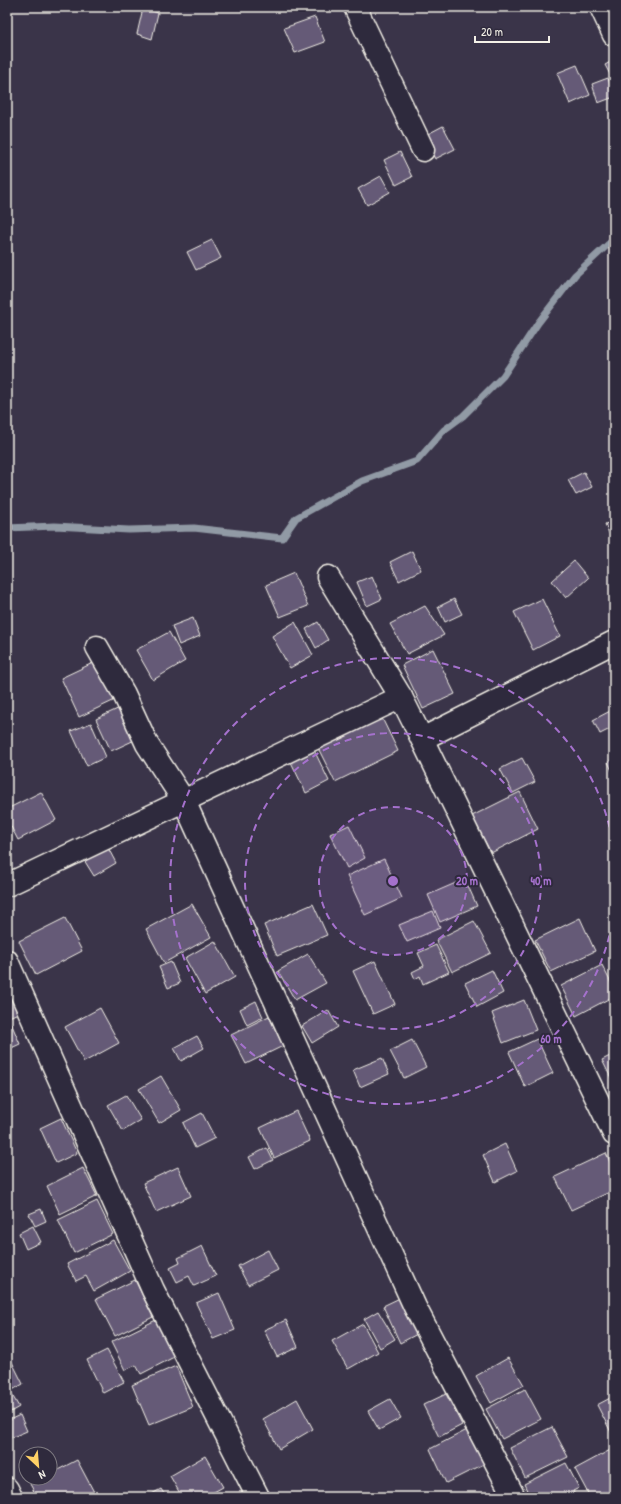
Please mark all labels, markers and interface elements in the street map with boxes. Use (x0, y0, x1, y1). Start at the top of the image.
scale bar (475, 18, 549, 44)
text: 20 m (481, 23, 503, 40)
text: 20 m (456, 872, 478, 889)
text: 40 m (531, 872, 551, 889)
centre of rings (386, 874, 400, 888)
text: 60 m (540, 1030, 562, 1047)
north arrow (18, 1446, 58, 1486)
text: N (37, 1467, 48, 1483)

